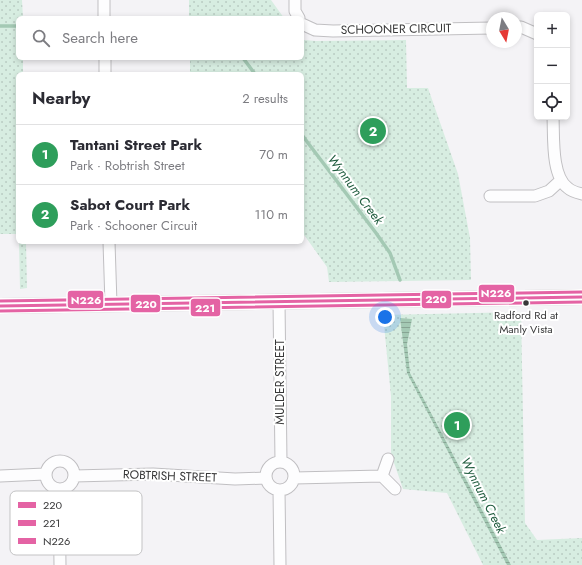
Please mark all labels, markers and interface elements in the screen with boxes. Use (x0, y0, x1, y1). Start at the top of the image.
north arrow (486, 12, 522, 48)
map controls (534, 12, 570, 120)
button: + (534, 12, 570, 48)
search box (16, 16, 304, 60)
street label: SCHOONER CIRCUIT (340, 19, 452, 39)
icon: search (30, 27, 52, 49)
text: Search here (62, 27, 138, 49)
button: − (534, 48, 570, 84)
button: locate (534, 84, 570, 120)
text: Nearby (32, 86, 90, 110)
text: 2 results (242, 89, 288, 108)
pin: 2 (360, 116, 386, 146)
text: Tantani Street Park (70, 134, 202, 156)
text: 1 (42, 145, 48, 164)
text: 70 m (259, 145, 288, 164)
water label: Wynnum Creek (323, 150, 388, 229)
text: Park · Robtrish Street (70, 156, 185, 175)
text: Sabot Court Park (70, 194, 190, 216)
text: 2 (41, 205, 49, 224)
text: 110 m (254, 205, 288, 224)
text: Park · Schooner Circuit (70, 216, 197, 235)
line badge: N226 (478, 284, 515, 303)
text: N226 (481, 285, 511, 301)
line badge: N226 (67, 290, 104, 309)
line badge: 220 (421, 290, 452, 309)
text: 220 (425, 291, 447, 307)
text: N226 (71, 292, 101, 308)
line badge: 220 (130, 294, 161, 313)
text: 220 (135, 296, 157, 312)
line badge: 221 (190, 298, 221, 317)
marker: Radford Rd at Manly Vista (521, 298, 531, 308)
text: 221 (195, 300, 215, 316)
your location (375, 307, 395, 327)
place label: Radford Rd at Manly Vista (494, 307, 558, 337)
street label: MULDER STREET (271, 339, 289, 425)
pin: 1 (444, 410, 470, 440)
water label: Wynnum Creek (456, 454, 511, 537)
street label: ROBTRISH STREET (123, 465, 218, 487)
legend (10, 491, 142, 555)
text: 220 (43, 497, 63, 513)
text: 221 (43, 515, 60, 531)
text: N226 (43, 533, 70, 549)

